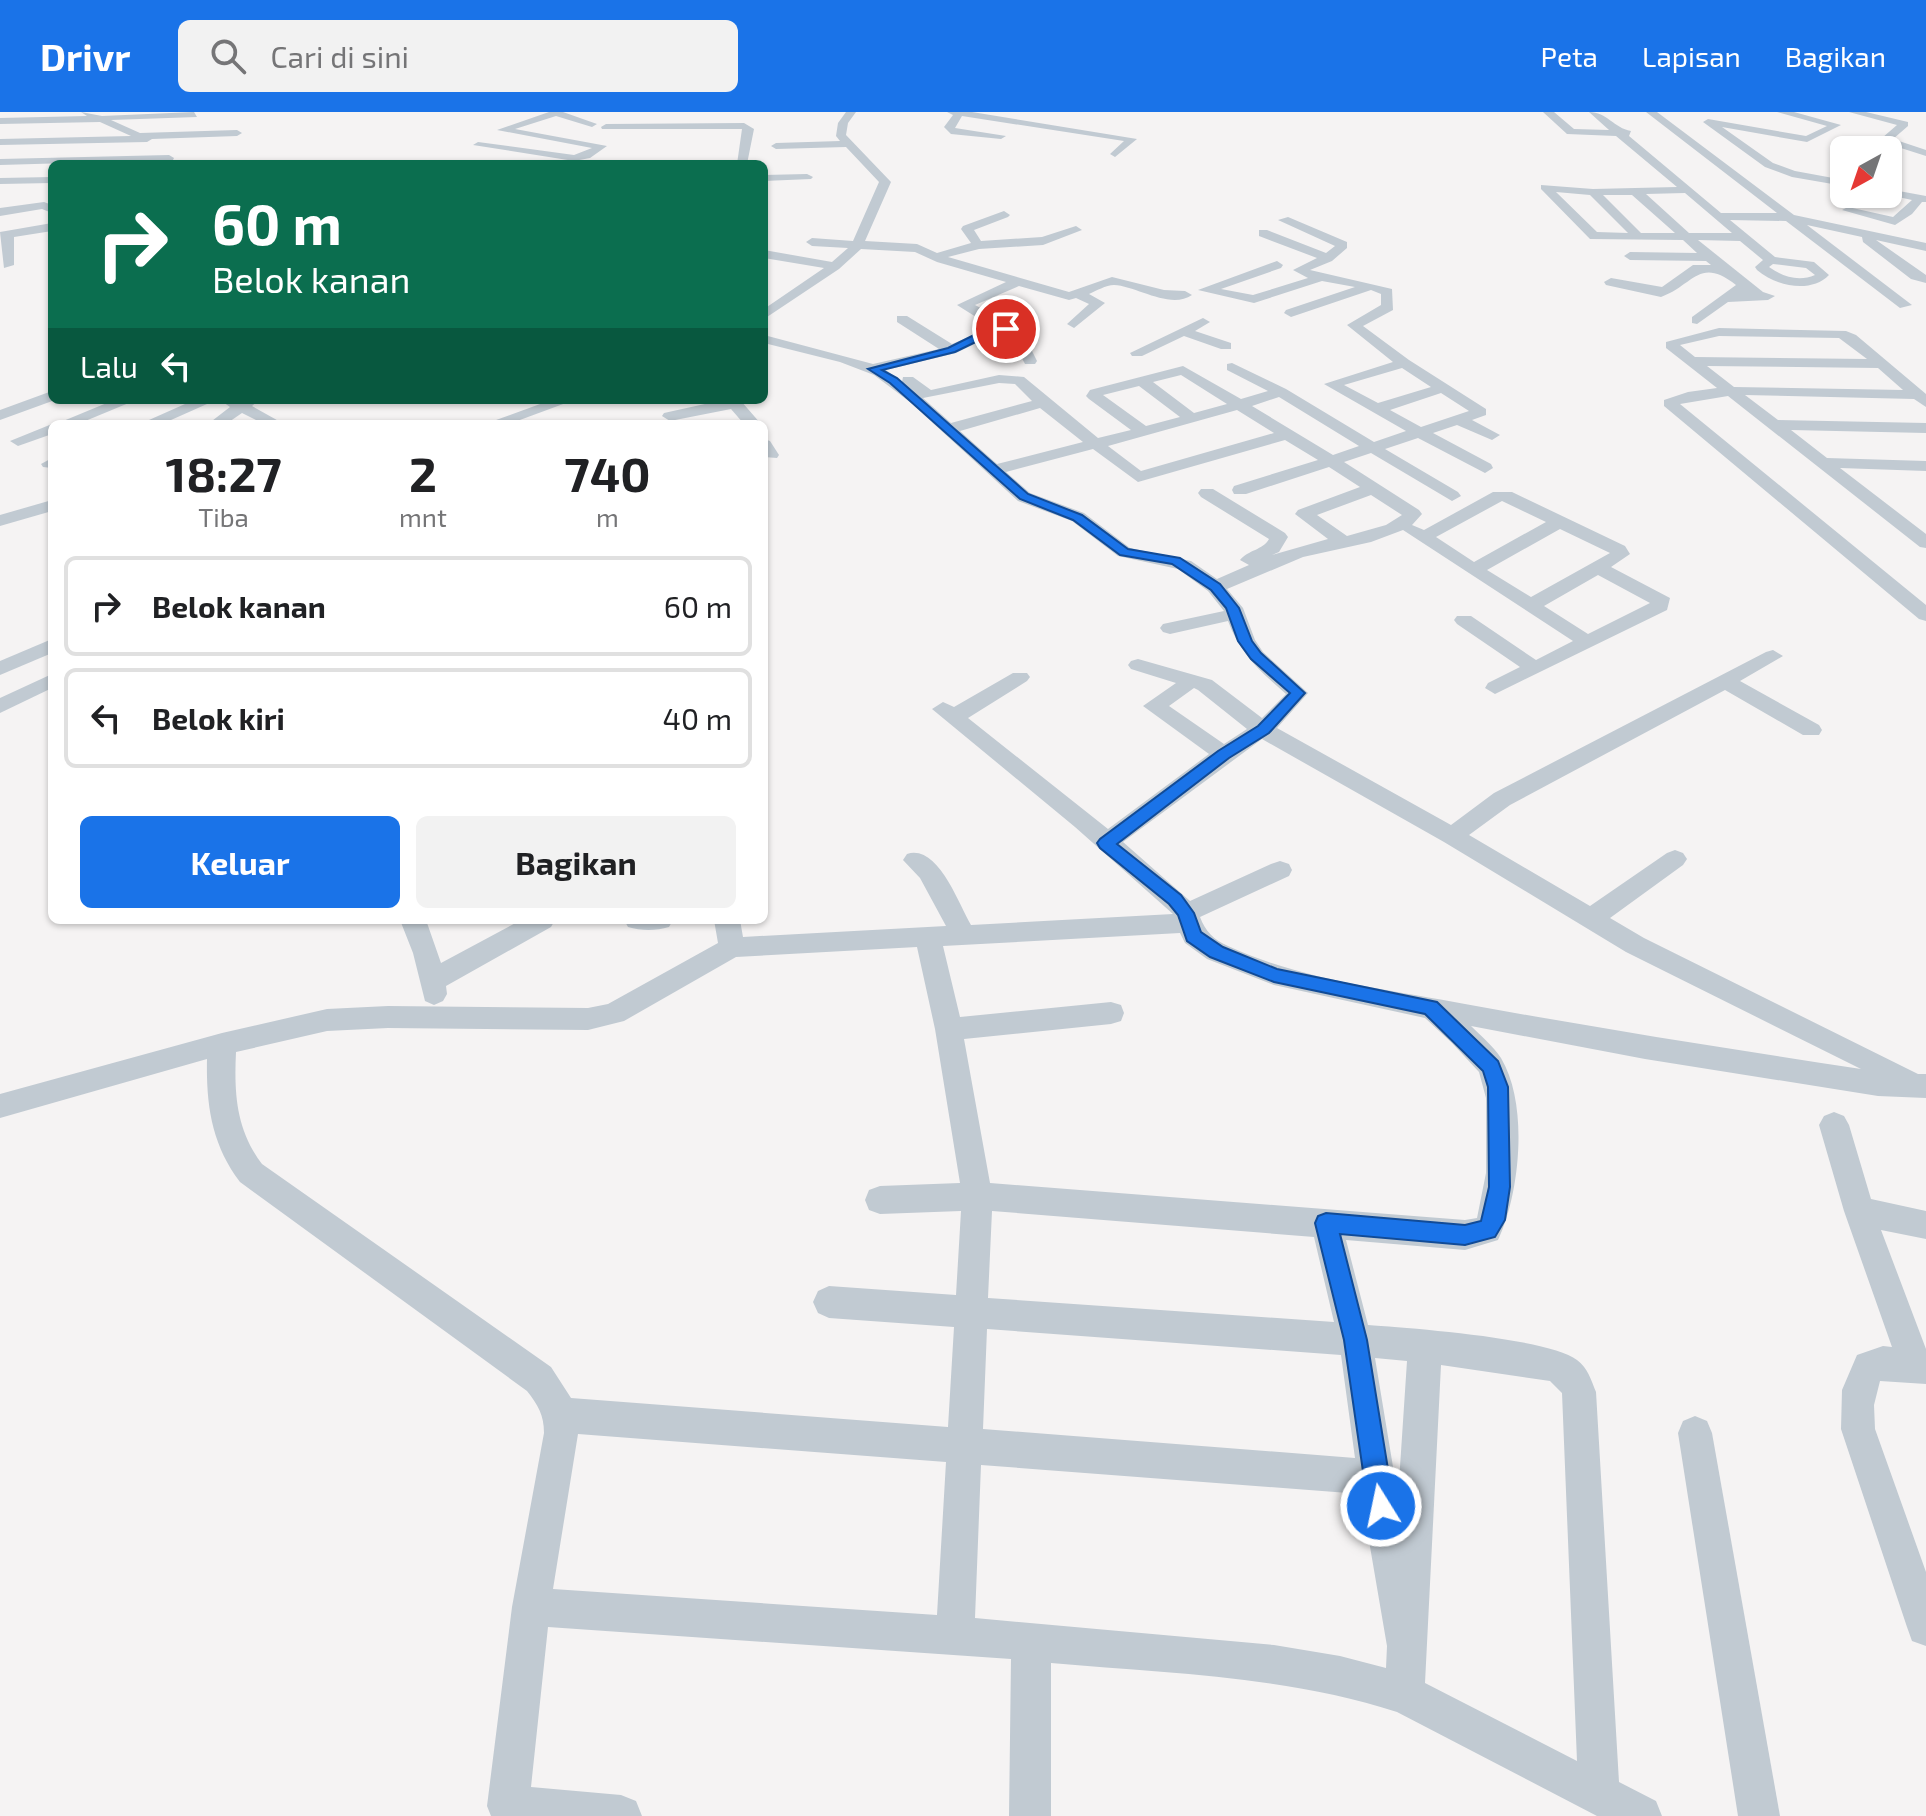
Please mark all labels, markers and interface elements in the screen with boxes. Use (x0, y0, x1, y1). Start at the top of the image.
search box (178, 20, 738, 92)
text: Drivr (40, 33, 130, 79)
icon: search (206, 34, 250, 78)
text: Cari di sini (270, 38, 409, 74)
text: Peta (1541, 39, 1598, 73)
text: Lapisan (1642, 39, 1741, 73)
text: Bagikan (1785, 39, 1886, 73)
north arrow (1830, 136, 1902, 208)
map controls (1830, 136, 1902, 208)
text: 60 m (212, 189, 342, 256)
icon: right (80, 192, 184, 296)
text: Belok kanan (212, 257, 410, 300)
pin (972, 295, 1040, 363)
icon: arrive (984, 307, 1028, 351)
icon: left (154, 344, 198, 388)
text: Lalu (80, 348, 138, 384)
text: 18:27 (165, 444, 282, 502)
text: 2 (409, 444, 437, 502)
text: 740 (564, 444, 651, 502)
text: Tiba (198, 501, 249, 532)
text: mnt (399, 501, 447, 532)
text: m (596, 501, 619, 532)
icon: right (84, 584, 128, 628)
text: Belok kanan (152, 588, 326, 624)
text: 60 m (664, 588, 732, 624)
icon: left (84, 696, 128, 740)
text: Belok kiri (152, 700, 285, 736)
text: 40 m (662, 700, 732, 736)
button: Keluar (80, 816, 400, 908)
button: Bagikan (416, 816, 736, 908)
position arrow (1339, 1464, 1423, 1548)

